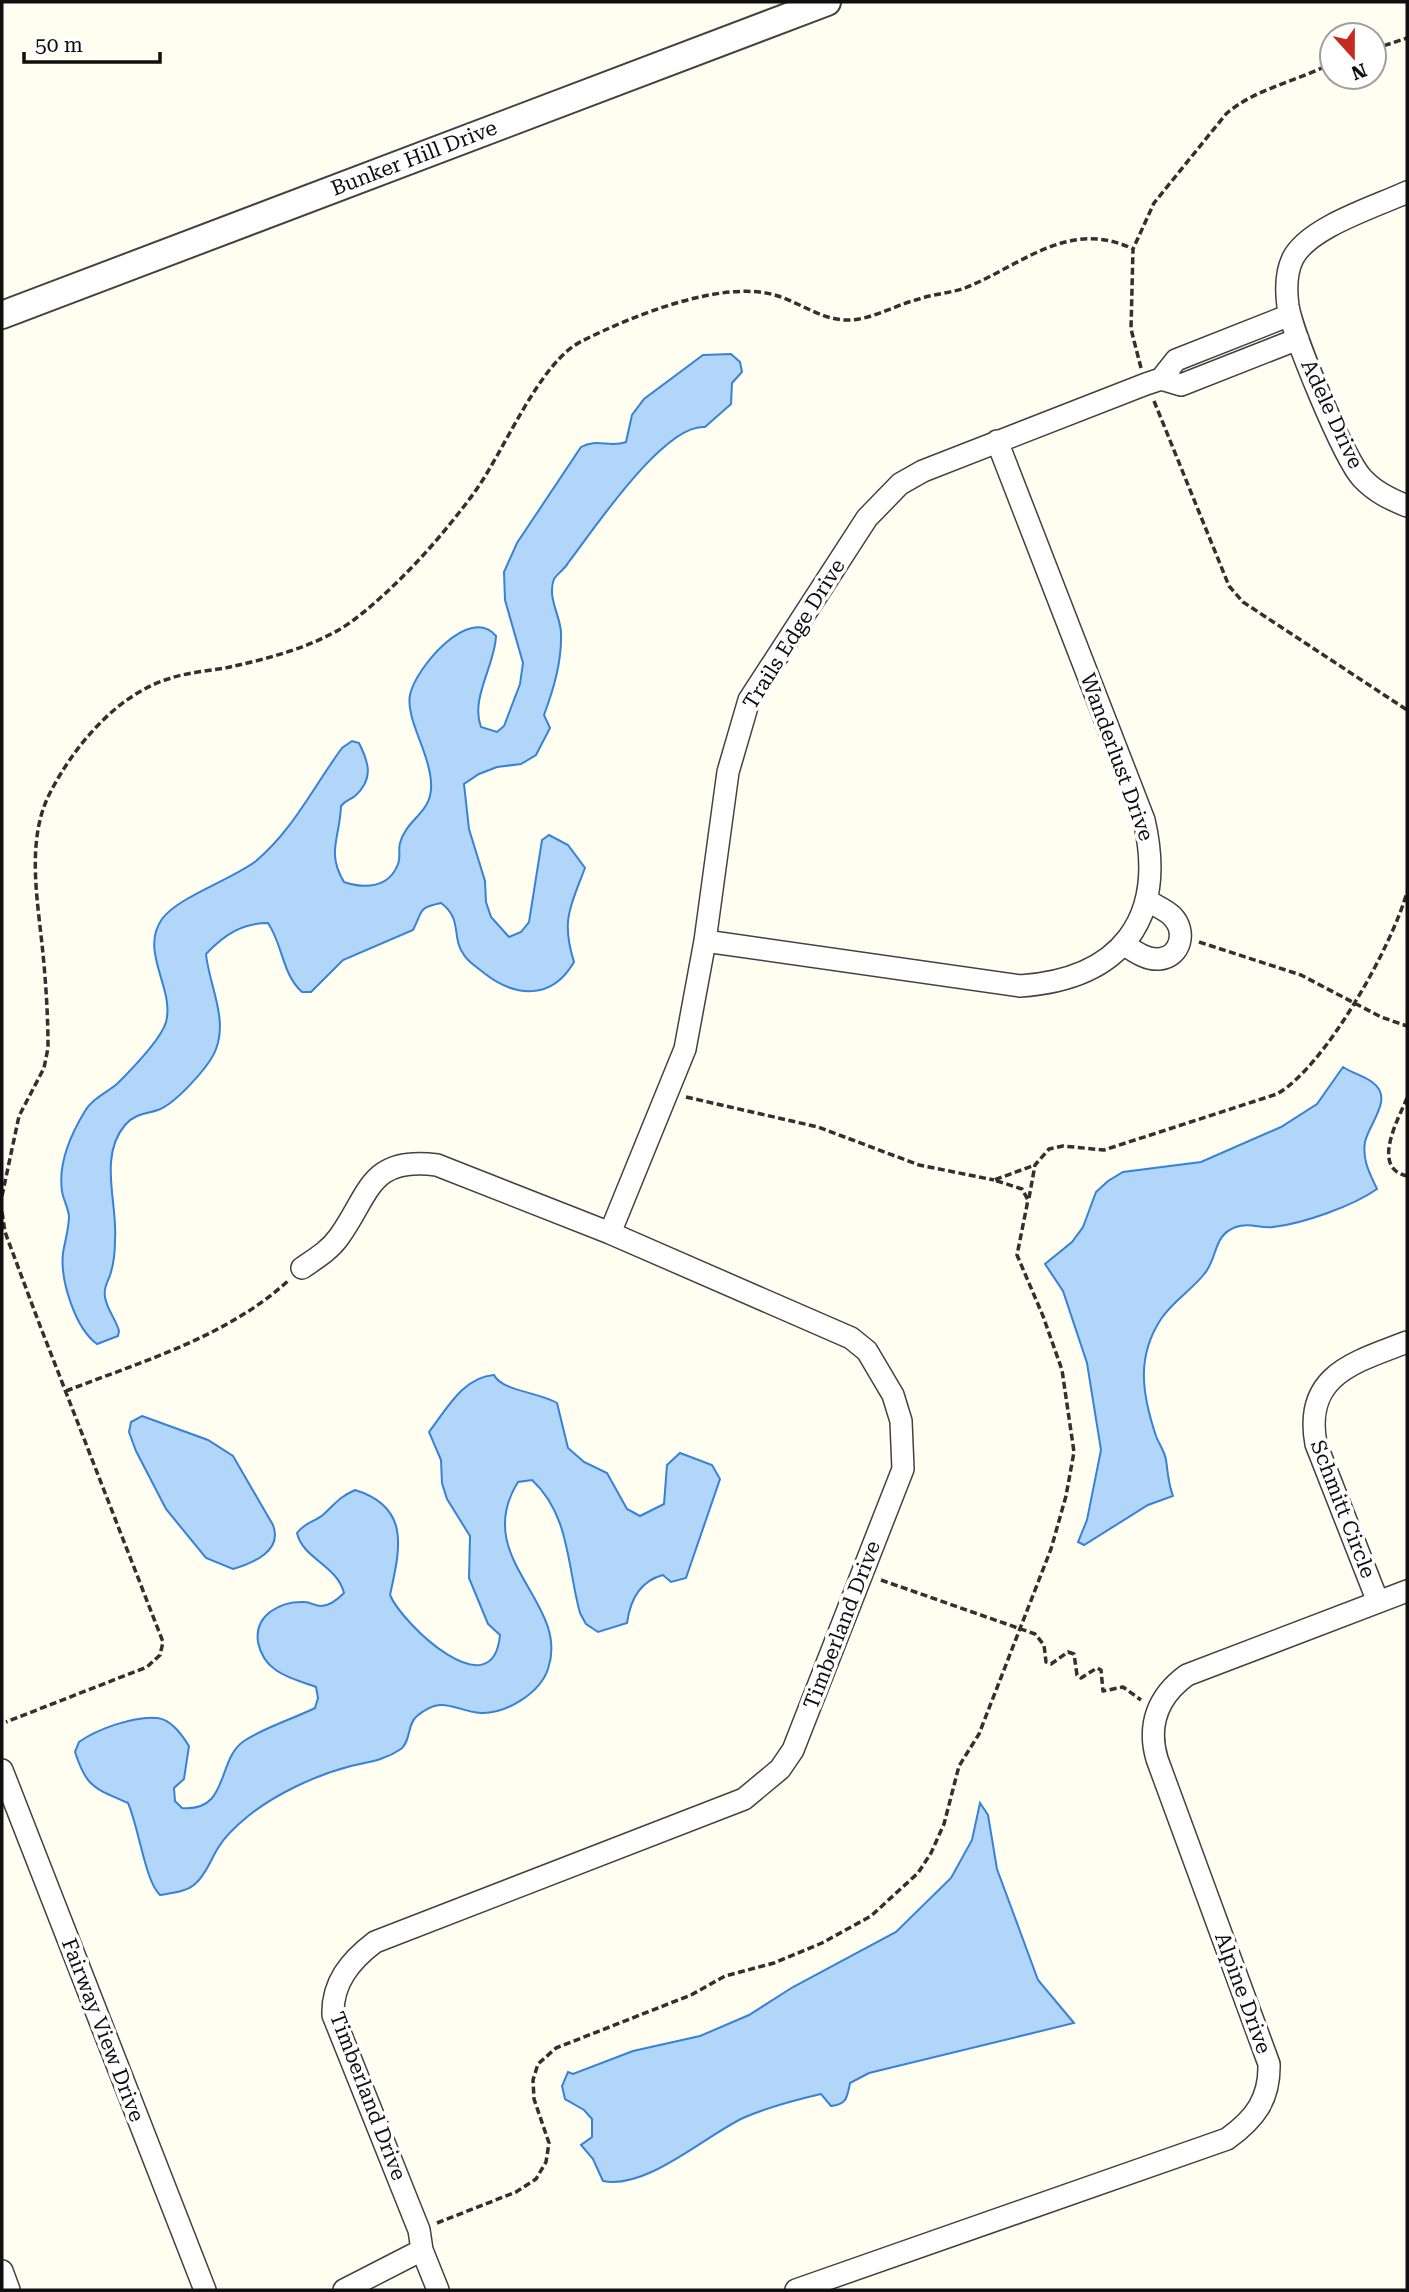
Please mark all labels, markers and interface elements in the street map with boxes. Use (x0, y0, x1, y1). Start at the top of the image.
scale bar (24, 21, 161, 65)
north arrow (1318, 21, 1388, 91)
text: 50 m (35, 33, 83, 57)
text: N (1348, 58, 1370, 85)
street label: Bunker Hill Drive (328, 115, 500, 201)
street label: Adele Drive (1296, 356, 1368, 472)
street label: Trails Edge Drive (738, 555, 850, 713)
street label: Wanderlust Drive (1076, 670, 1158, 844)
street label: Schmitt Circle (1306, 1437, 1380, 1581)
street label: Timberland Drive (799, 1537, 885, 1713)
street label: Alpine Drive (1210, 1929, 1276, 2057)
street label: Fairway View Drive (57, 1935, 149, 2125)
street label: Timberland Drive (325, 2008, 411, 2184)

